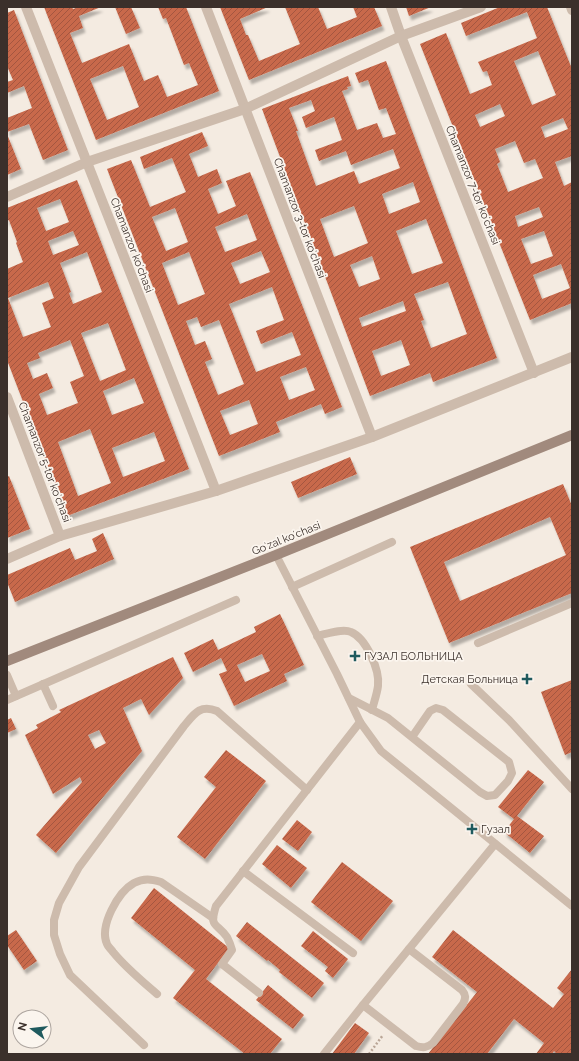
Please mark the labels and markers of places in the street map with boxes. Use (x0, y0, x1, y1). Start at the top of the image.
marker: ГУЗАЛ БОЛЬНИЦА (349, 650, 361, 662)
place label: ГУЗАЛ БОЛЬНИЦА (364, 650, 463, 663)
place label: Детская Больница (421, 673, 518, 686)
marker: Детская Больница (521, 673, 533, 685)
marker: Гузал (466, 823, 478, 835)
place label: Гузал (481, 823, 510, 836)

